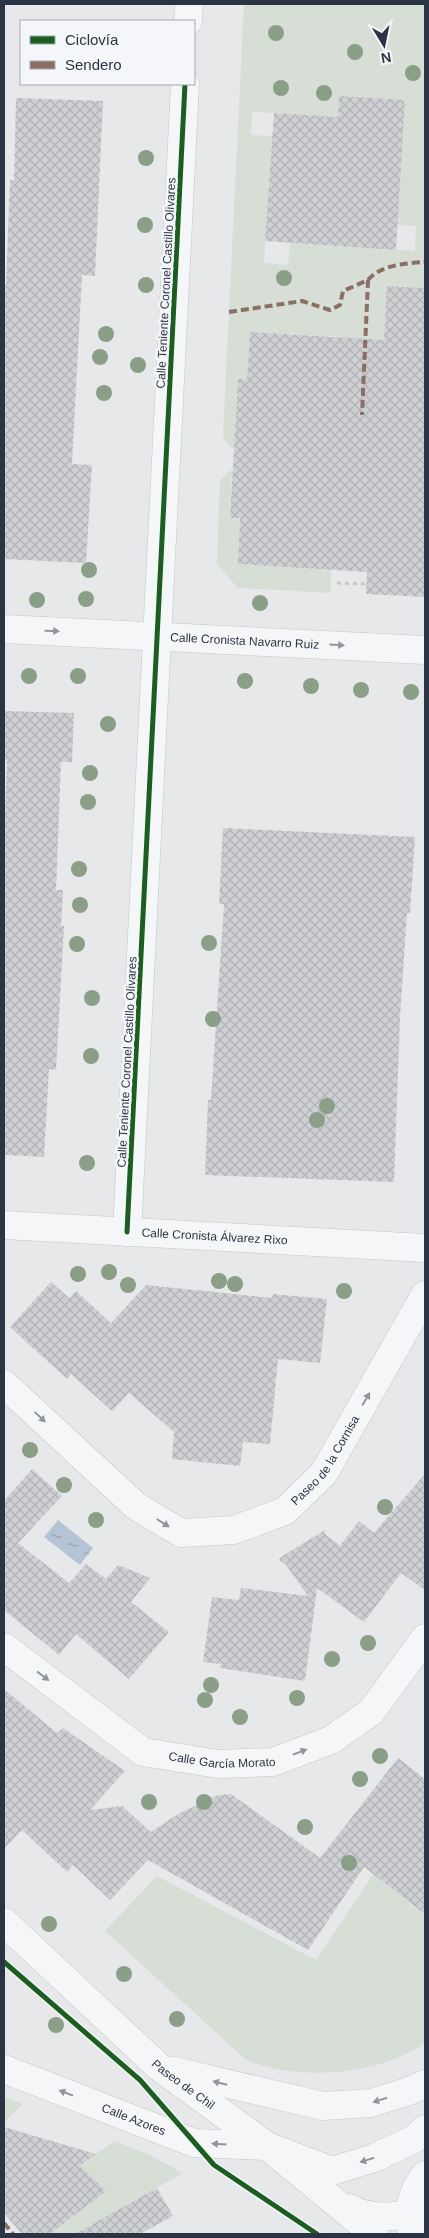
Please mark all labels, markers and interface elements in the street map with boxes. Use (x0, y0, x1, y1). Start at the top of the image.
legend (20, 20, 195, 85)
north arrow (359, 20, 409, 70)
text: Ciclovía (65, 31, 119, 48)
text: N (380, 49, 393, 67)
text: Sendero (65, 56, 122, 73)
street label: Calle Teniente Coronel Castillo Olivares (153, 177, 179, 389)
one-way arrow (45, 628, 61, 636)
street label: Calle Cronista Navarro Ruiz (170, 630, 319, 652)
one-way arrow (329, 642, 345, 650)
street label: Calle Teniente Coronel Castillo Olivares (114, 956, 140, 1168)
street label: Calle Cronista Álvarez Rixo (141, 1226, 288, 1248)
one-way arrow (361, 1393, 370, 1406)
one-way arrow (33, 1411, 45, 1423)
street label: Paseo de la Cornisa (288, 1413, 362, 1508)
one-way arrow (156, 1518, 169, 1527)
one-way arrow (36, 1671, 49, 1682)
one-way arrow (293, 1748, 308, 1756)
street label: Calle García Morato (168, 1749, 276, 1771)
street label: Paseo de Chil (149, 2057, 217, 2112)
one-way arrow (212, 2079, 227, 2087)
one-way arrow (58, 2089, 73, 2096)
one-way arrow (372, 2097, 387, 2105)
street label: Calle Azores (100, 2101, 167, 2138)
one-way arrow (210, 2140, 226, 2148)
one-way arrow (360, 2157, 375, 2165)

